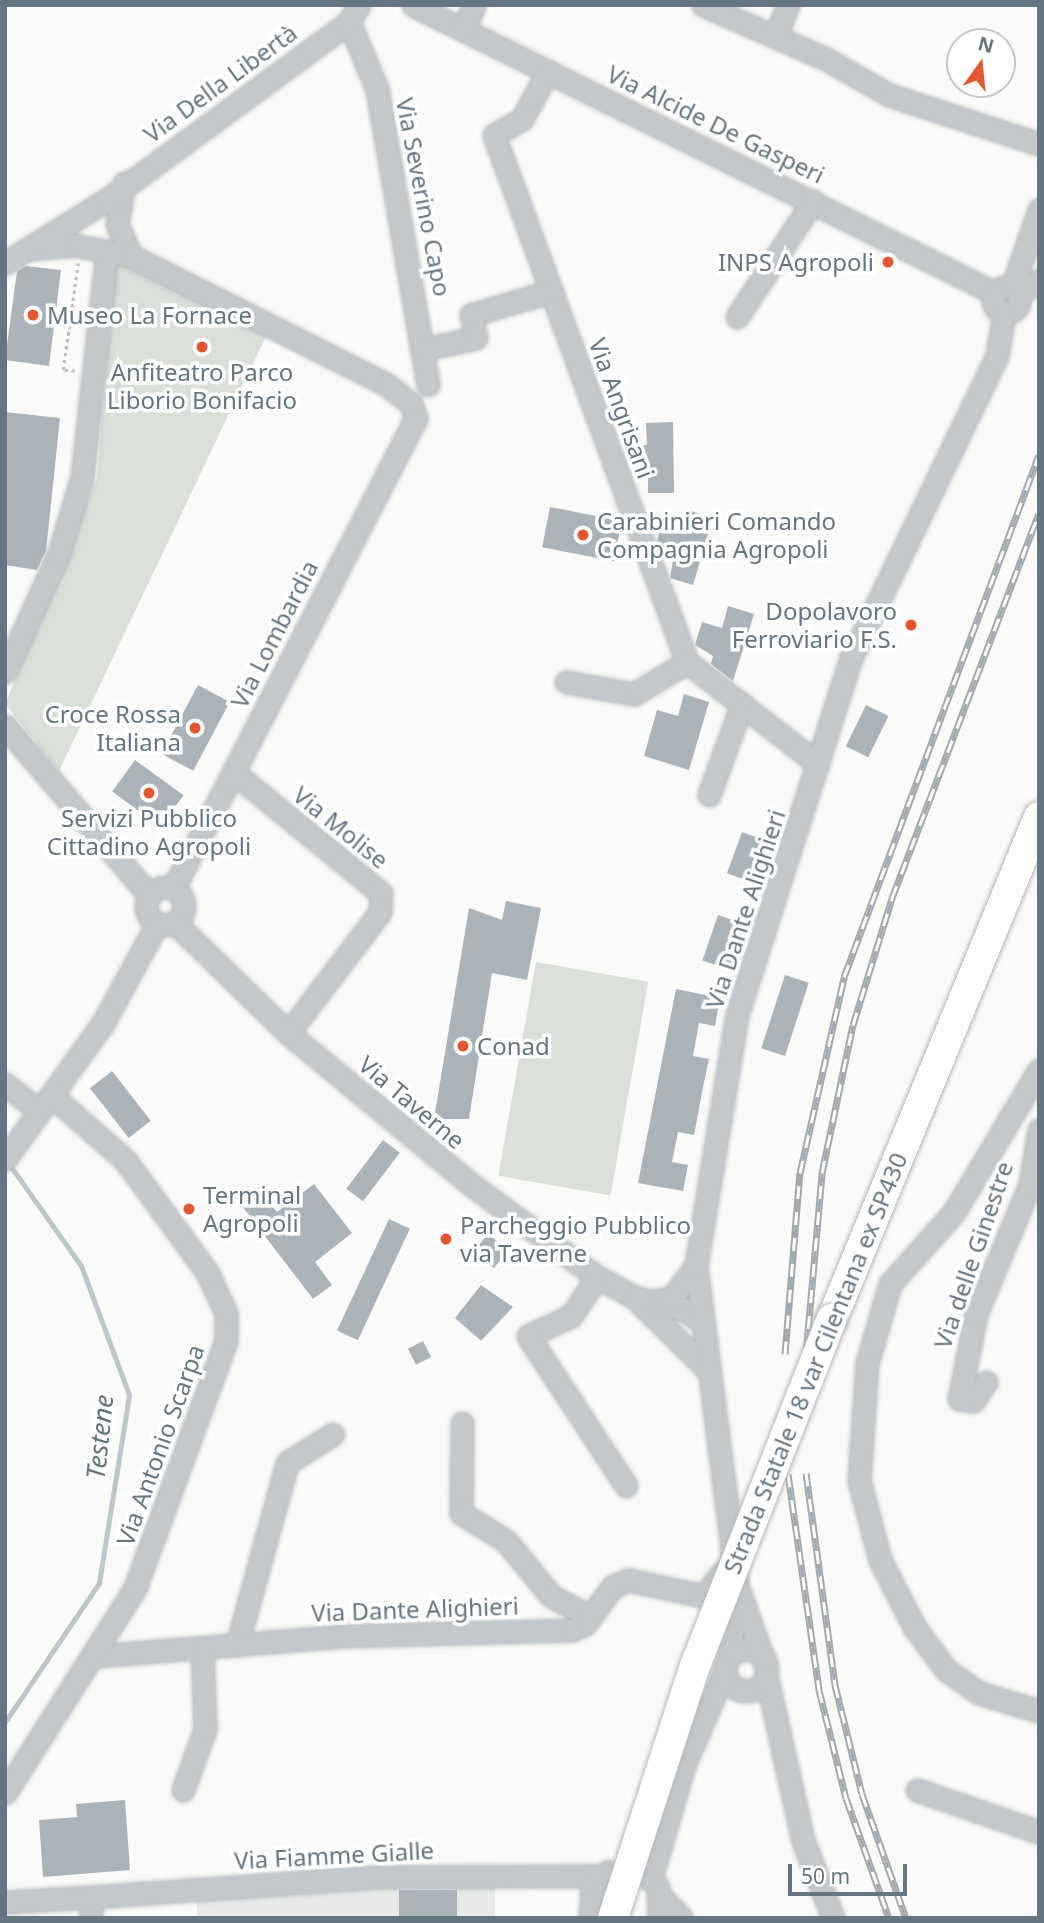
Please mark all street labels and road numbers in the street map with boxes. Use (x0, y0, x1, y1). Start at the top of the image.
street label: Via Della Libertà (138, 18, 302, 148)
street label: Via Alcide De Gasperi (603, 59, 829, 189)
street label: Via Severino Capo (391, 95, 457, 299)
street label: Via Angrisani (583, 334, 661, 482)
street label: Via Lombardia (224, 555, 324, 713)
street label: Via Molise (288, 780, 394, 874)
street label: Via Dante Alighieri (699, 806, 791, 1012)
street label: Via Taverne (353, 1049, 471, 1155)
street label: Strada Statale 18 var Cilentana ex SP430 (717, 1148, 913, 1578)
street label: Via delle Ginestre (927, 1158, 1019, 1352)
street label: Via Antonio Scarpa (110, 1341, 210, 1549)
street label: Via Dante Alighieri (311, 1591, 519, 1627)
street label: Via Fiamme Gialle (233, 1835, 435, 1875)

